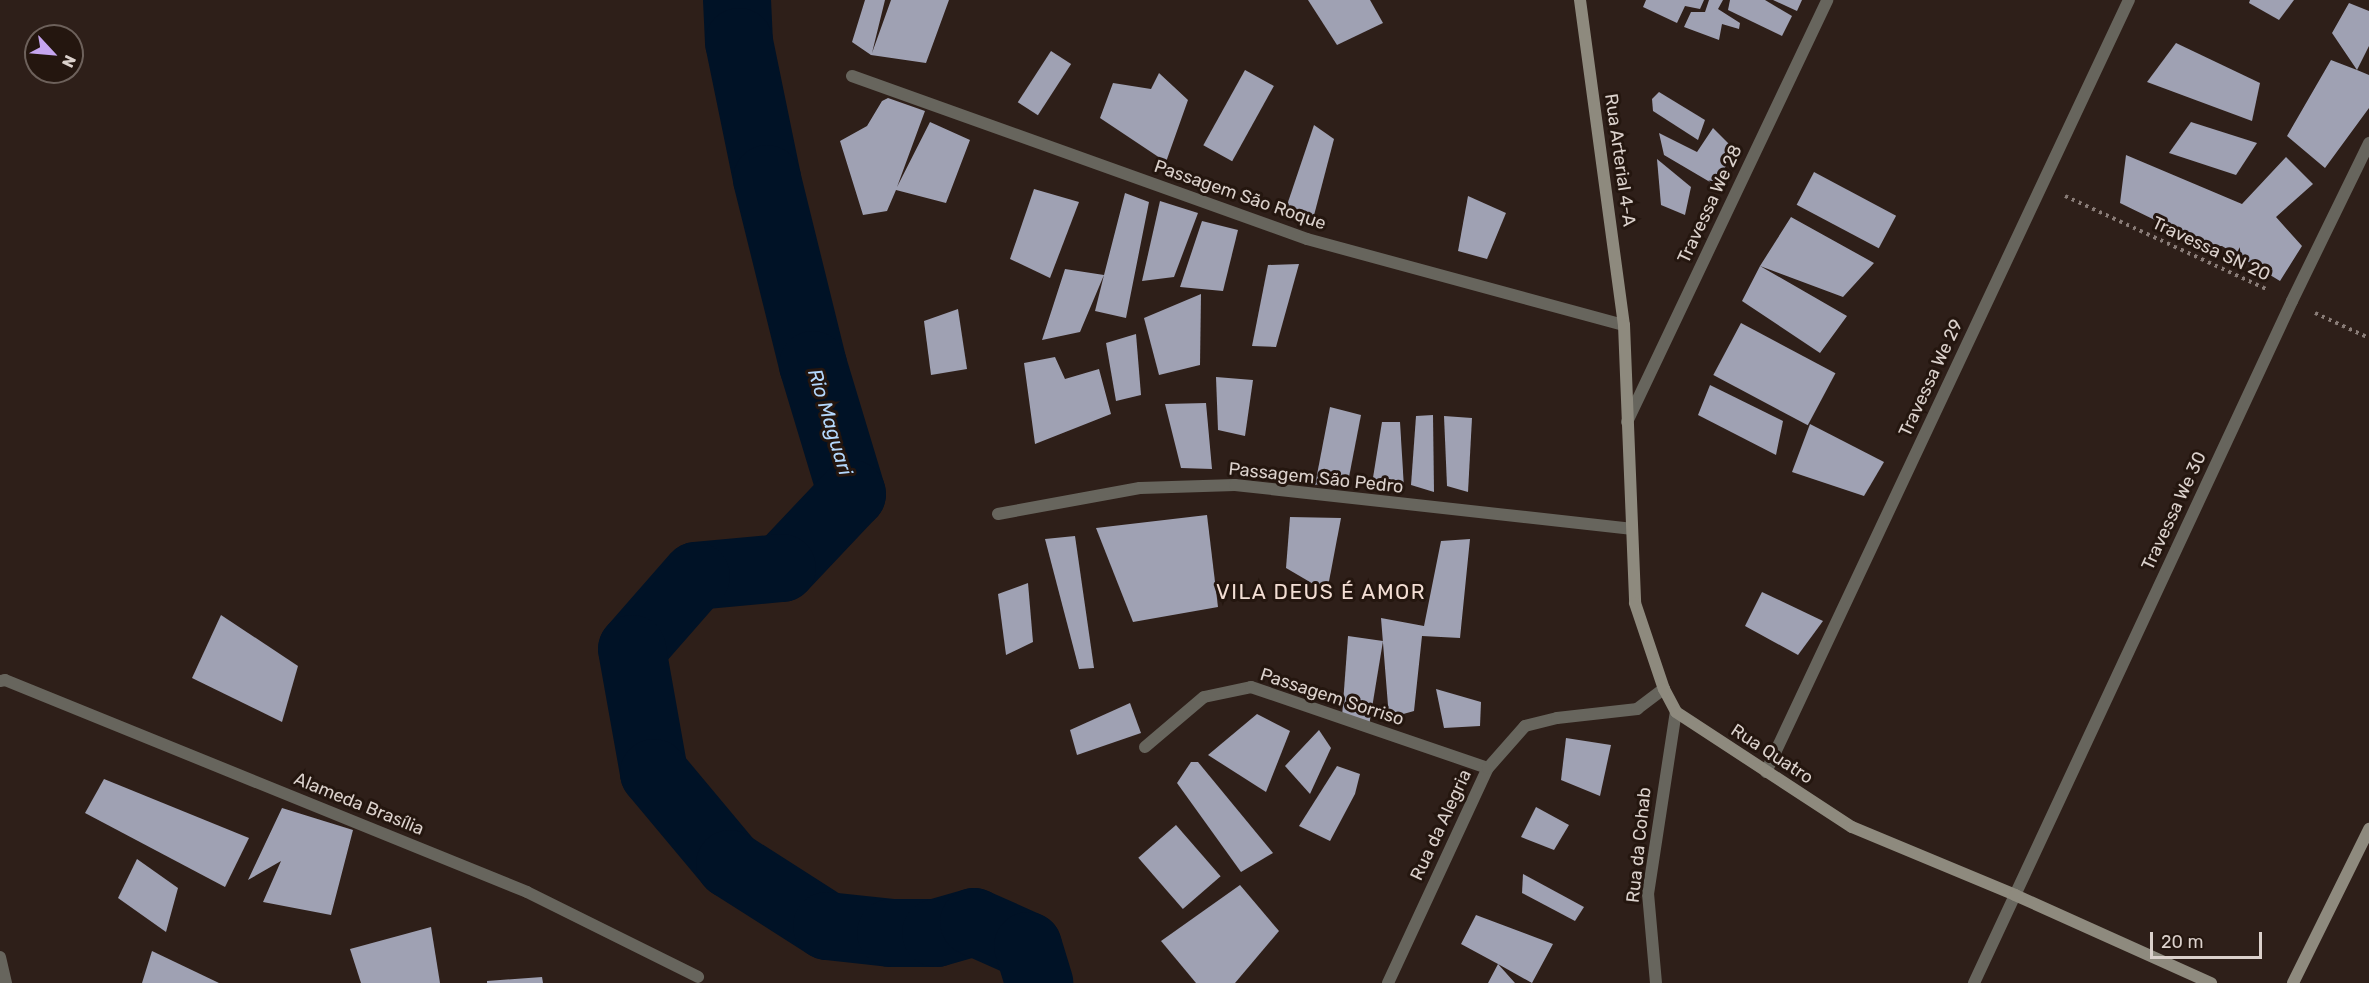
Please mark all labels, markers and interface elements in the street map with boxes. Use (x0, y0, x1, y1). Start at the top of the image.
north arrow (24, 24, 84, 84)
text: N (58, 52, 80, 71)
street label: Rua Arterial 4-A (1600, 92, 1640, 228)
street label: Travessa We 28 (1673, 141, 1747, 267)
street label: Passagem São Roque (1151, 155, 1329, 235)
street label: Travessa SN 20 (2148, 212, 2274, 286)
street label: Travessa We 29 (1894, 316, 1968, 440)
water label: Rio Maguari (802, 366, 858, 478)
street label: Travessa We 30 (2137, 448, 2211, 574)
street label: Passagem São Pedro (1227, 458, 1405, 498)
district label: VILA DEUS É AMOR (1215, 579, 1427, 605)
street label: Passagem Sorriso (1257, 664, 1407, 730)
street label: Rua Quatro (1727, 719, 1817, 789)
street label: Rua da Alegria (1406, 766, 1476, 884)
street label: Alameda Brasília (291, 768, 427, 840)
street label: Rua da Cohab (1622, 786, 1656, 904)
scale bar (2153, 920, 2266, 958)
text: 20 m (2161, 931, 2203, 953)

